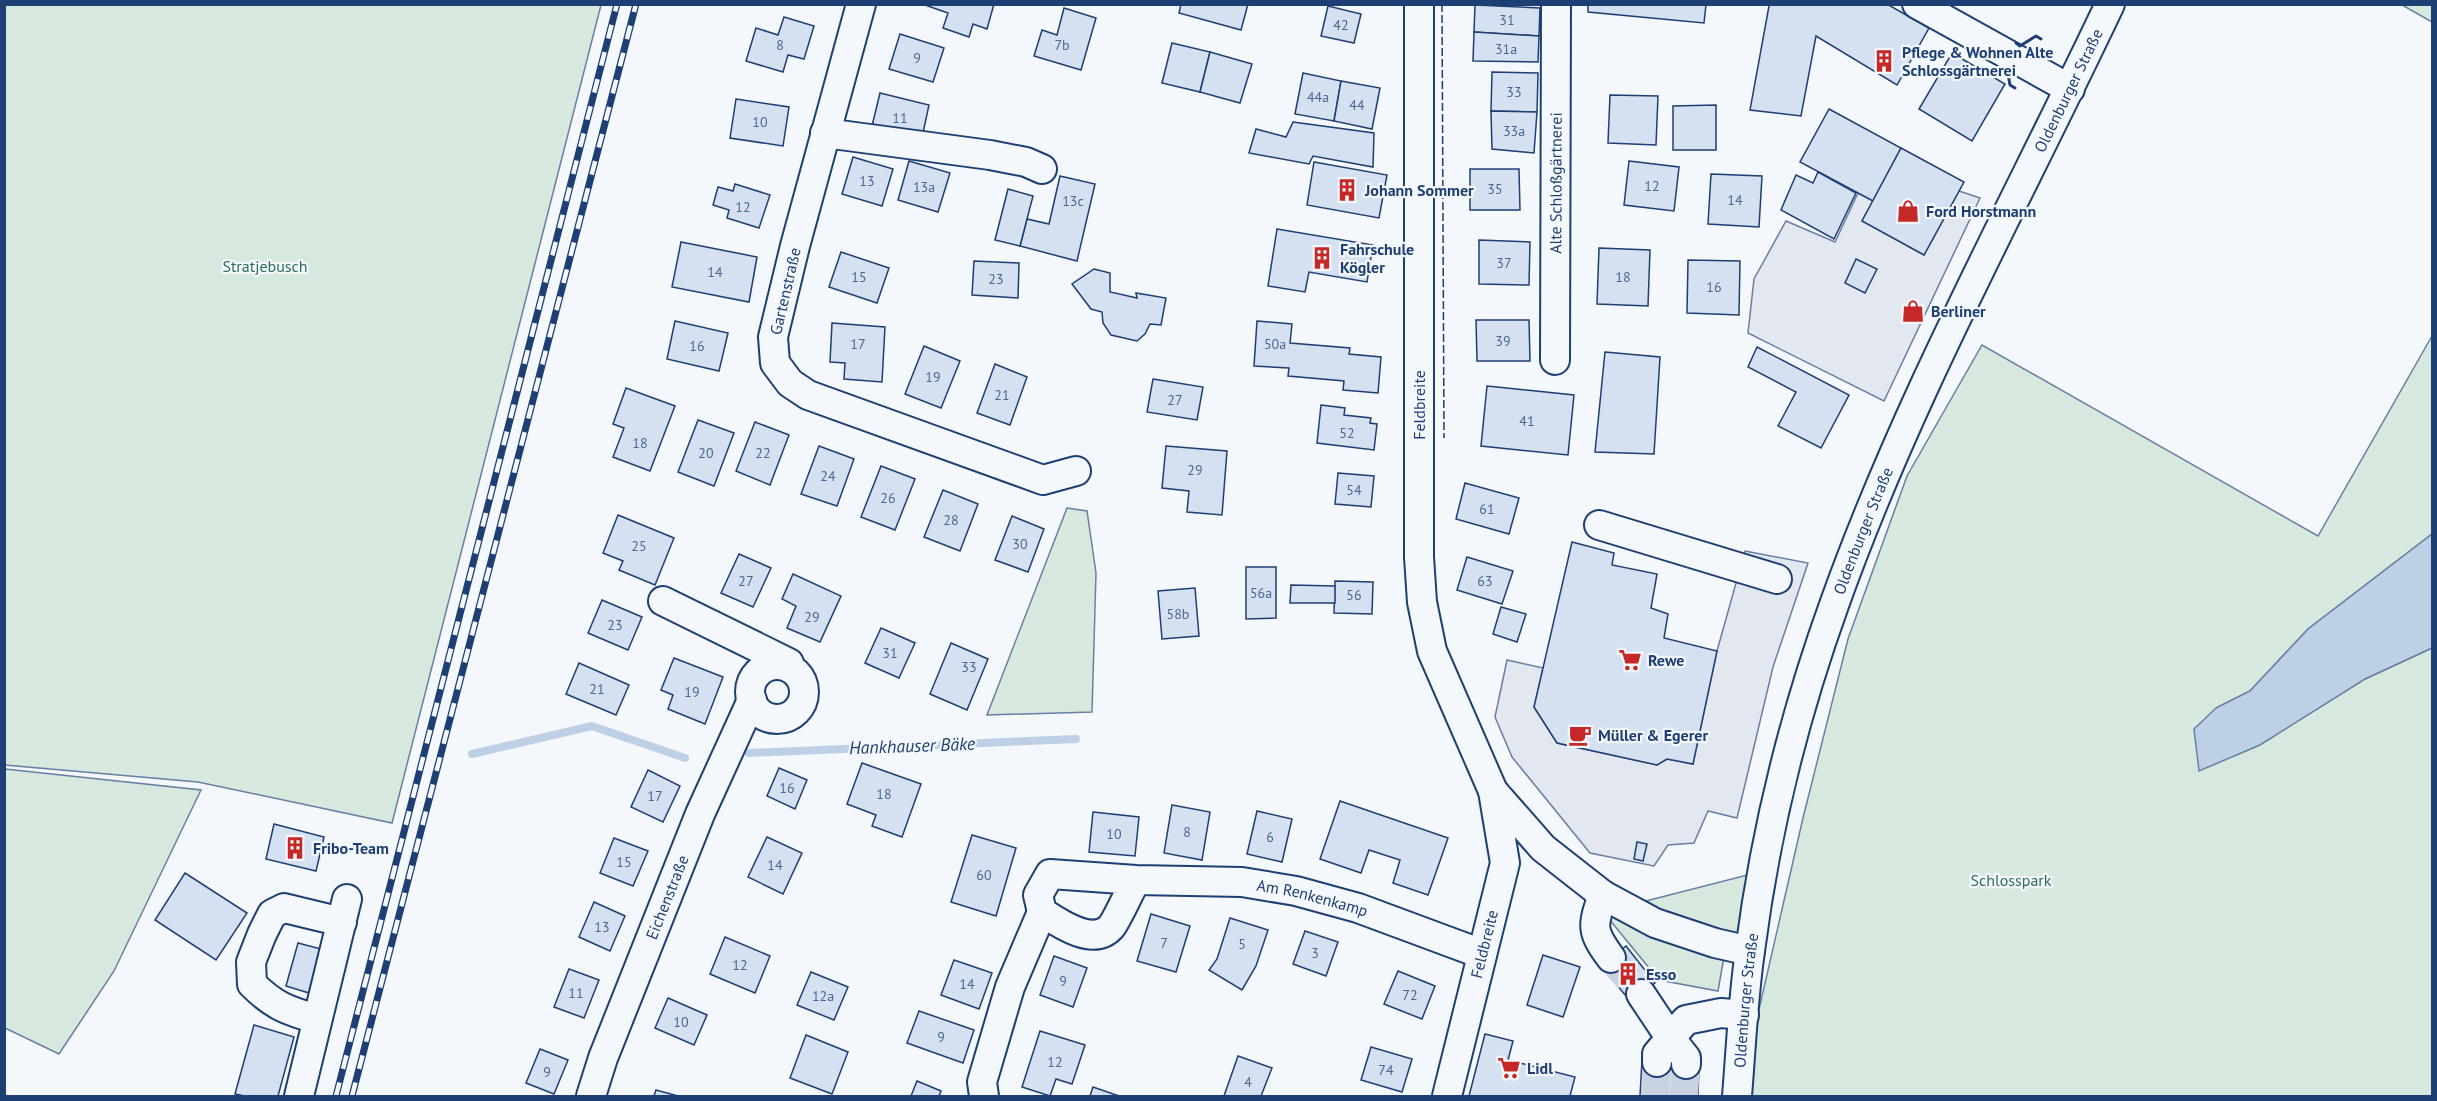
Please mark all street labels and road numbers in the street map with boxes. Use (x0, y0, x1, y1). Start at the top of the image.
street label: Oldenburger Straße (2029, 25, 2107, 156)
street label: Alte Schloßgärtnerei (1545, 112, 1566, 254)
street label: Gartenstraße (765, 245, 805, 337)
street label: Feldbreite (1409, 370, 1429, 440)
street label: Oldenburger Straße (1829, 464, 1897, 597)
street label: Eichenstraße (641, 852, 693, 942)
street label: Am Renkenkamp (1255, 875, 1371, 921)
street label: Feldbreite (1466, 908, 1502, 980)
street label: Oldenburger Straße (1729, 932, 1762, 1069)

